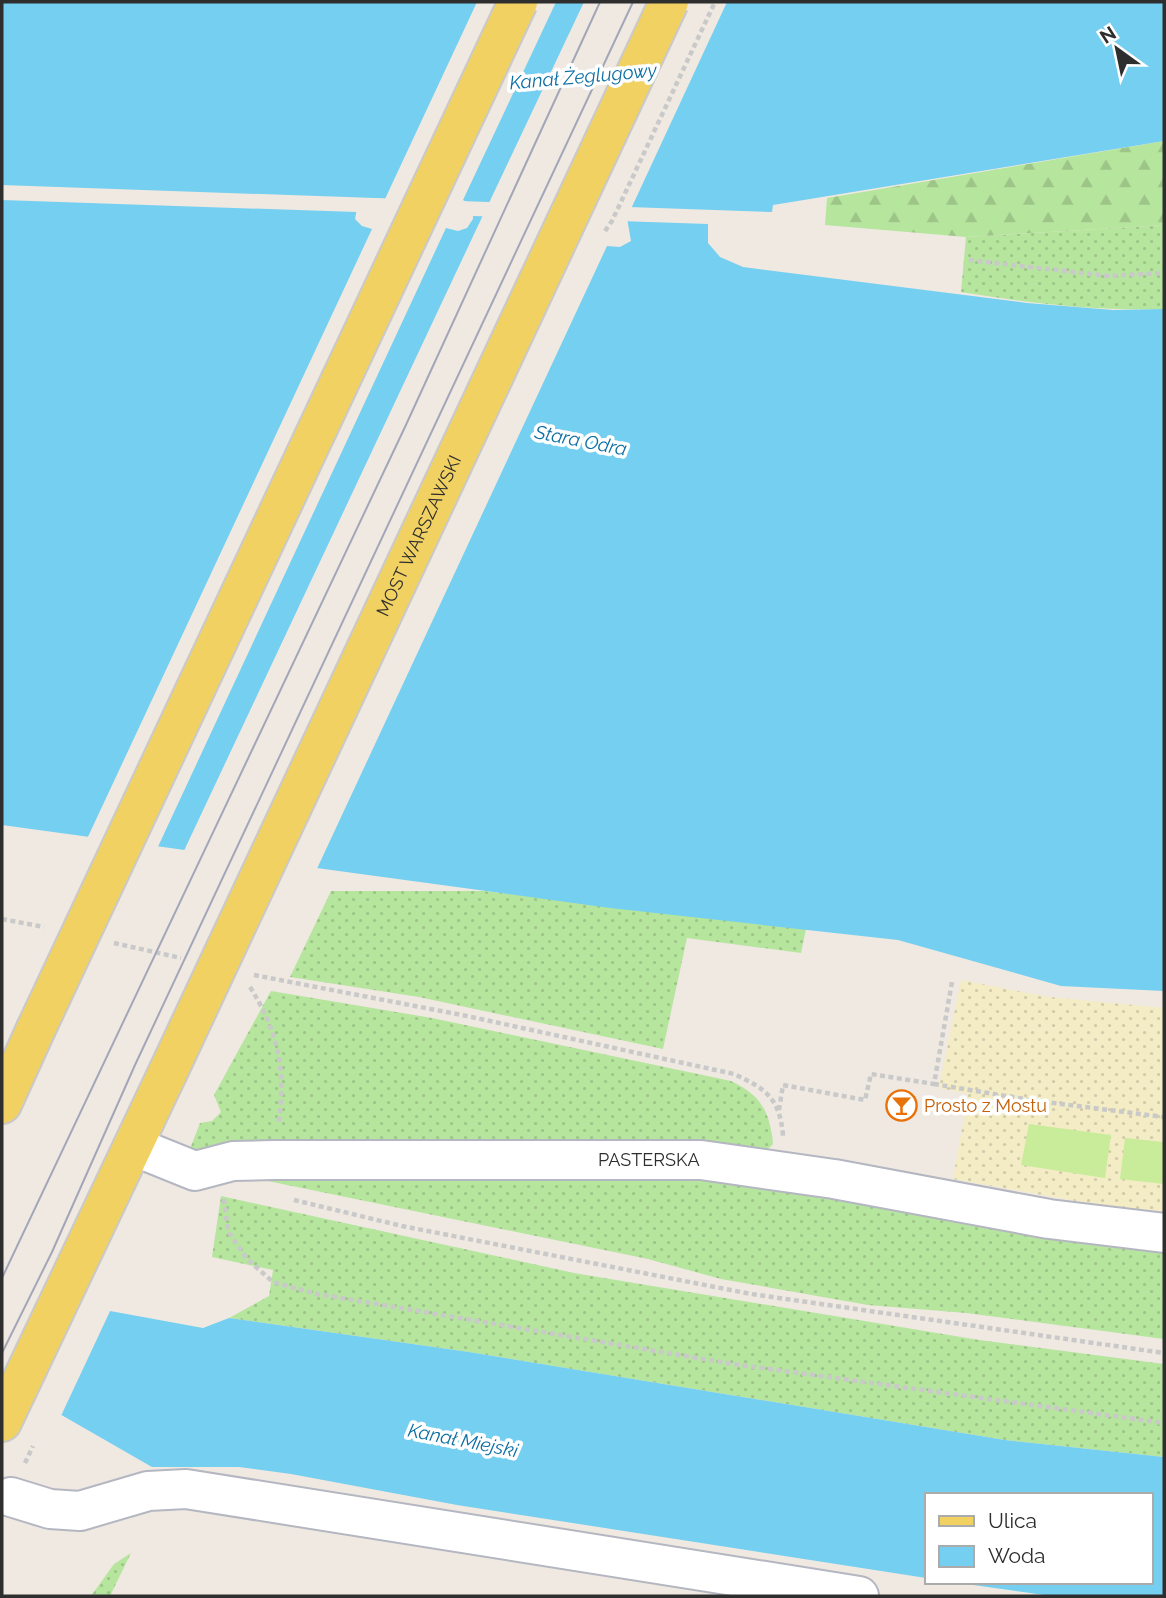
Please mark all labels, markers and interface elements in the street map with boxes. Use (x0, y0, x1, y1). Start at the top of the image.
north arrow (1082, 14, 1152, 84)
text: N (1096, 22, 1120, 48)
water label: Kanał Żeglugowy (508, 59, 658, 93)
water label: Stara Odra (532, 420, 629, 460)
street label: MOST WARSZAWSKI (372, 452, 465, 619)
bar icon: Prosto z Mostu (884, 1089, 918, 1123)
place label: Prosto z Mostu (924, 1095, 1047, 1116)
street label: PASTERSKA (598, 1149, 700, 1170)
water label: Kanał Miejski (406, 1419, 521, 1462)
legend (925, 1493, 1152, 1584)
text: Ulica (988, 1508, 1037, 1533)
text: Woda (988, 1543, 1046, 1568)

